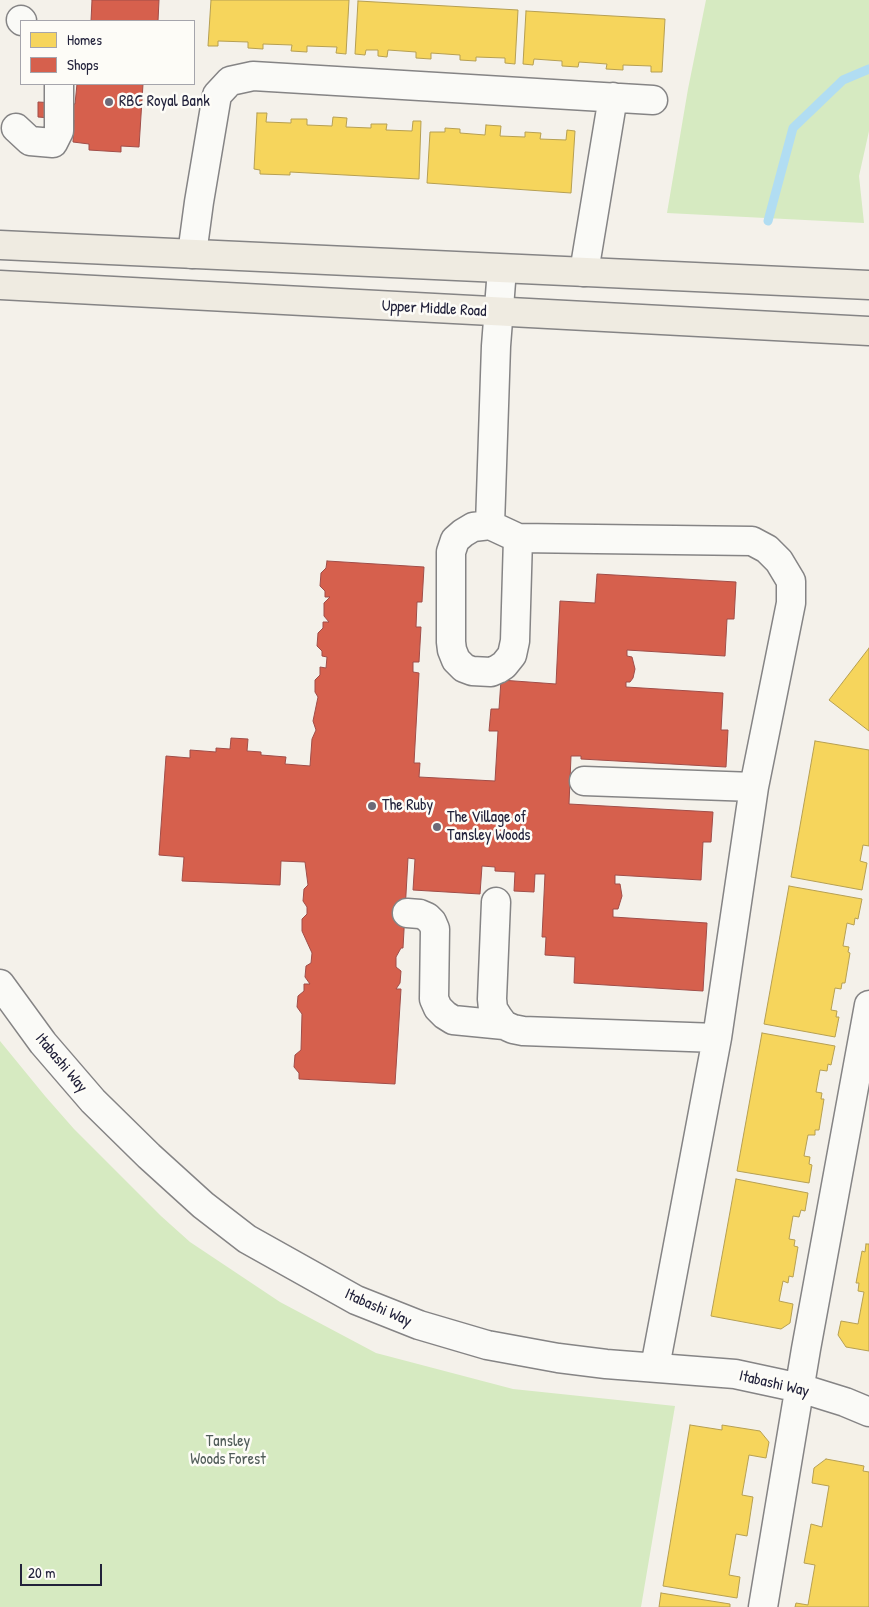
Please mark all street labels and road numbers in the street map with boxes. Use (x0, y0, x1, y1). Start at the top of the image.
street label: Upper Middle Road (381, 297, 487, 321)
street label: Itabashi Way (31, 1029, 91, 1097)
street label: Itabashi Way (341, 1285, 415, 1331)
street label: Itabashi Way (737, 1367, 811, 1401)

